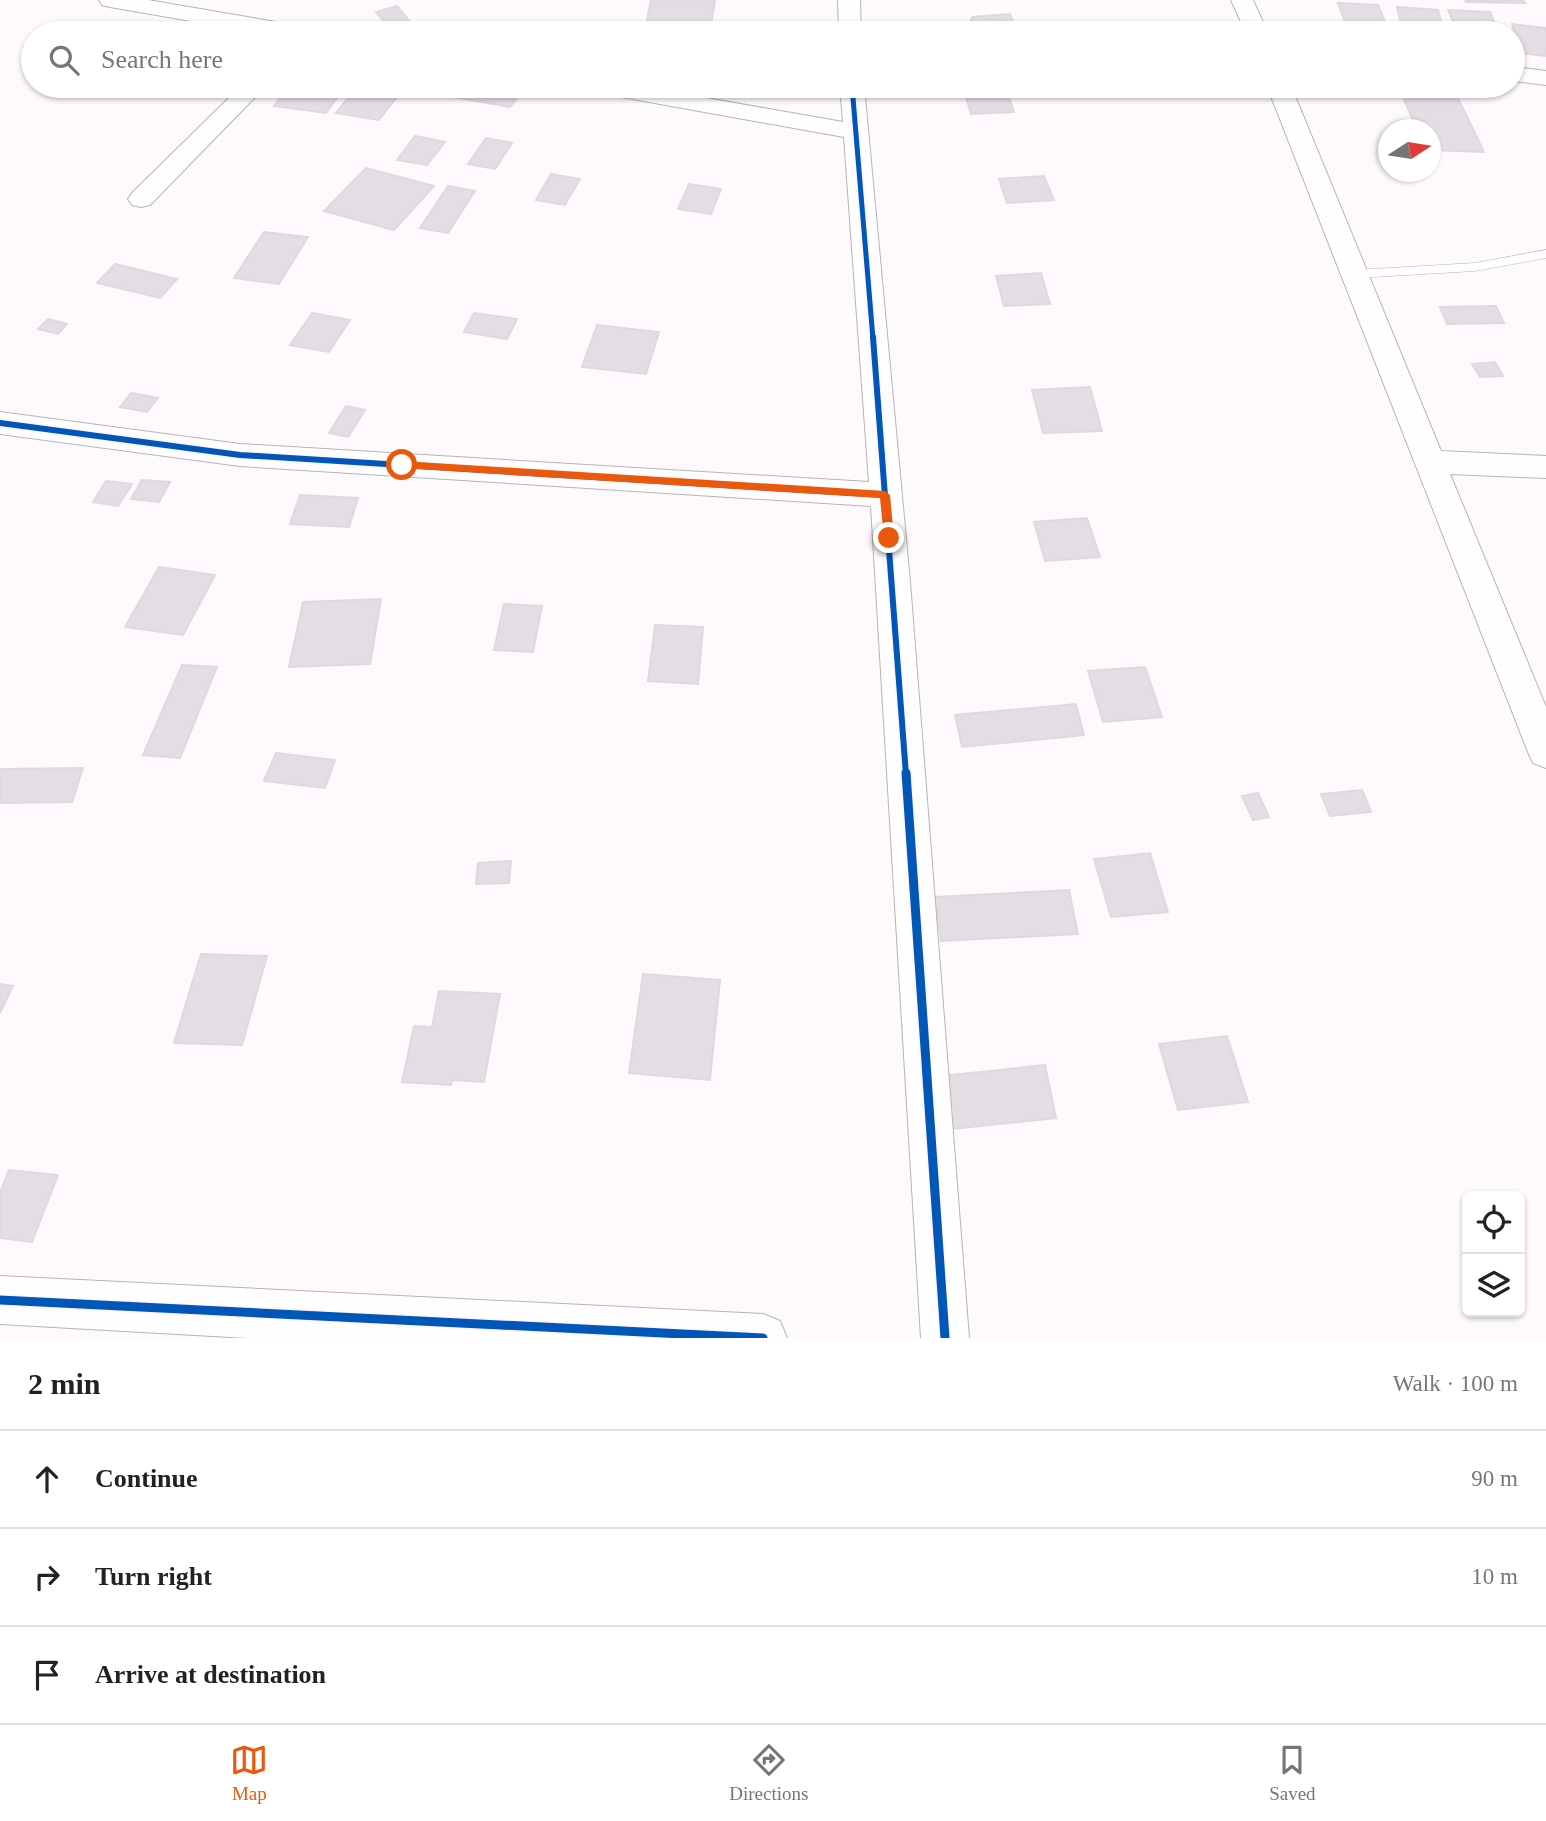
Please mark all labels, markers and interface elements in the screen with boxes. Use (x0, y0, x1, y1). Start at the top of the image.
search box (21, 21, 1525, 98)
icon: search (45, 41, 83, 79)
text: Search here (101, 45, 223, 74)
north arrow (1378, 119, 1441, 182)
route start (386, 449, 417, 480)
route end (873, 522, 904, 553)
map controls (1462, 1191, 1525, 1317)
button: locate (1462, 1191, 1525, 1254)
button: layers (1462, 1254, 1525, 1317)
text: 2 min (28, 1367, 101, 1400)
text: Walk · 100 m (1393, 1371, 1518, 1396)
icon: ahead (28, 1460, 66, 1498)
text: Continue (95, 1464, 198, 1493)
text: 90 m (1471, 1466, 1518, 1491)
icon: right (28, 1558, 66, 1596)
text: Turn right (95, 1562, 212, 1591)
text: 10 m (1471, 1564, 1518, 1589)
icon: arrive (28, 1656, 66, 1694)
text: Arrive at destination (95, 1660, 326, 1689)
tab: Map (230, 1741, 268, 1805)
tab: Directions (729, 1741, 808, 1805)
tab: Saved (1269, 1741, 1316, 1805)

